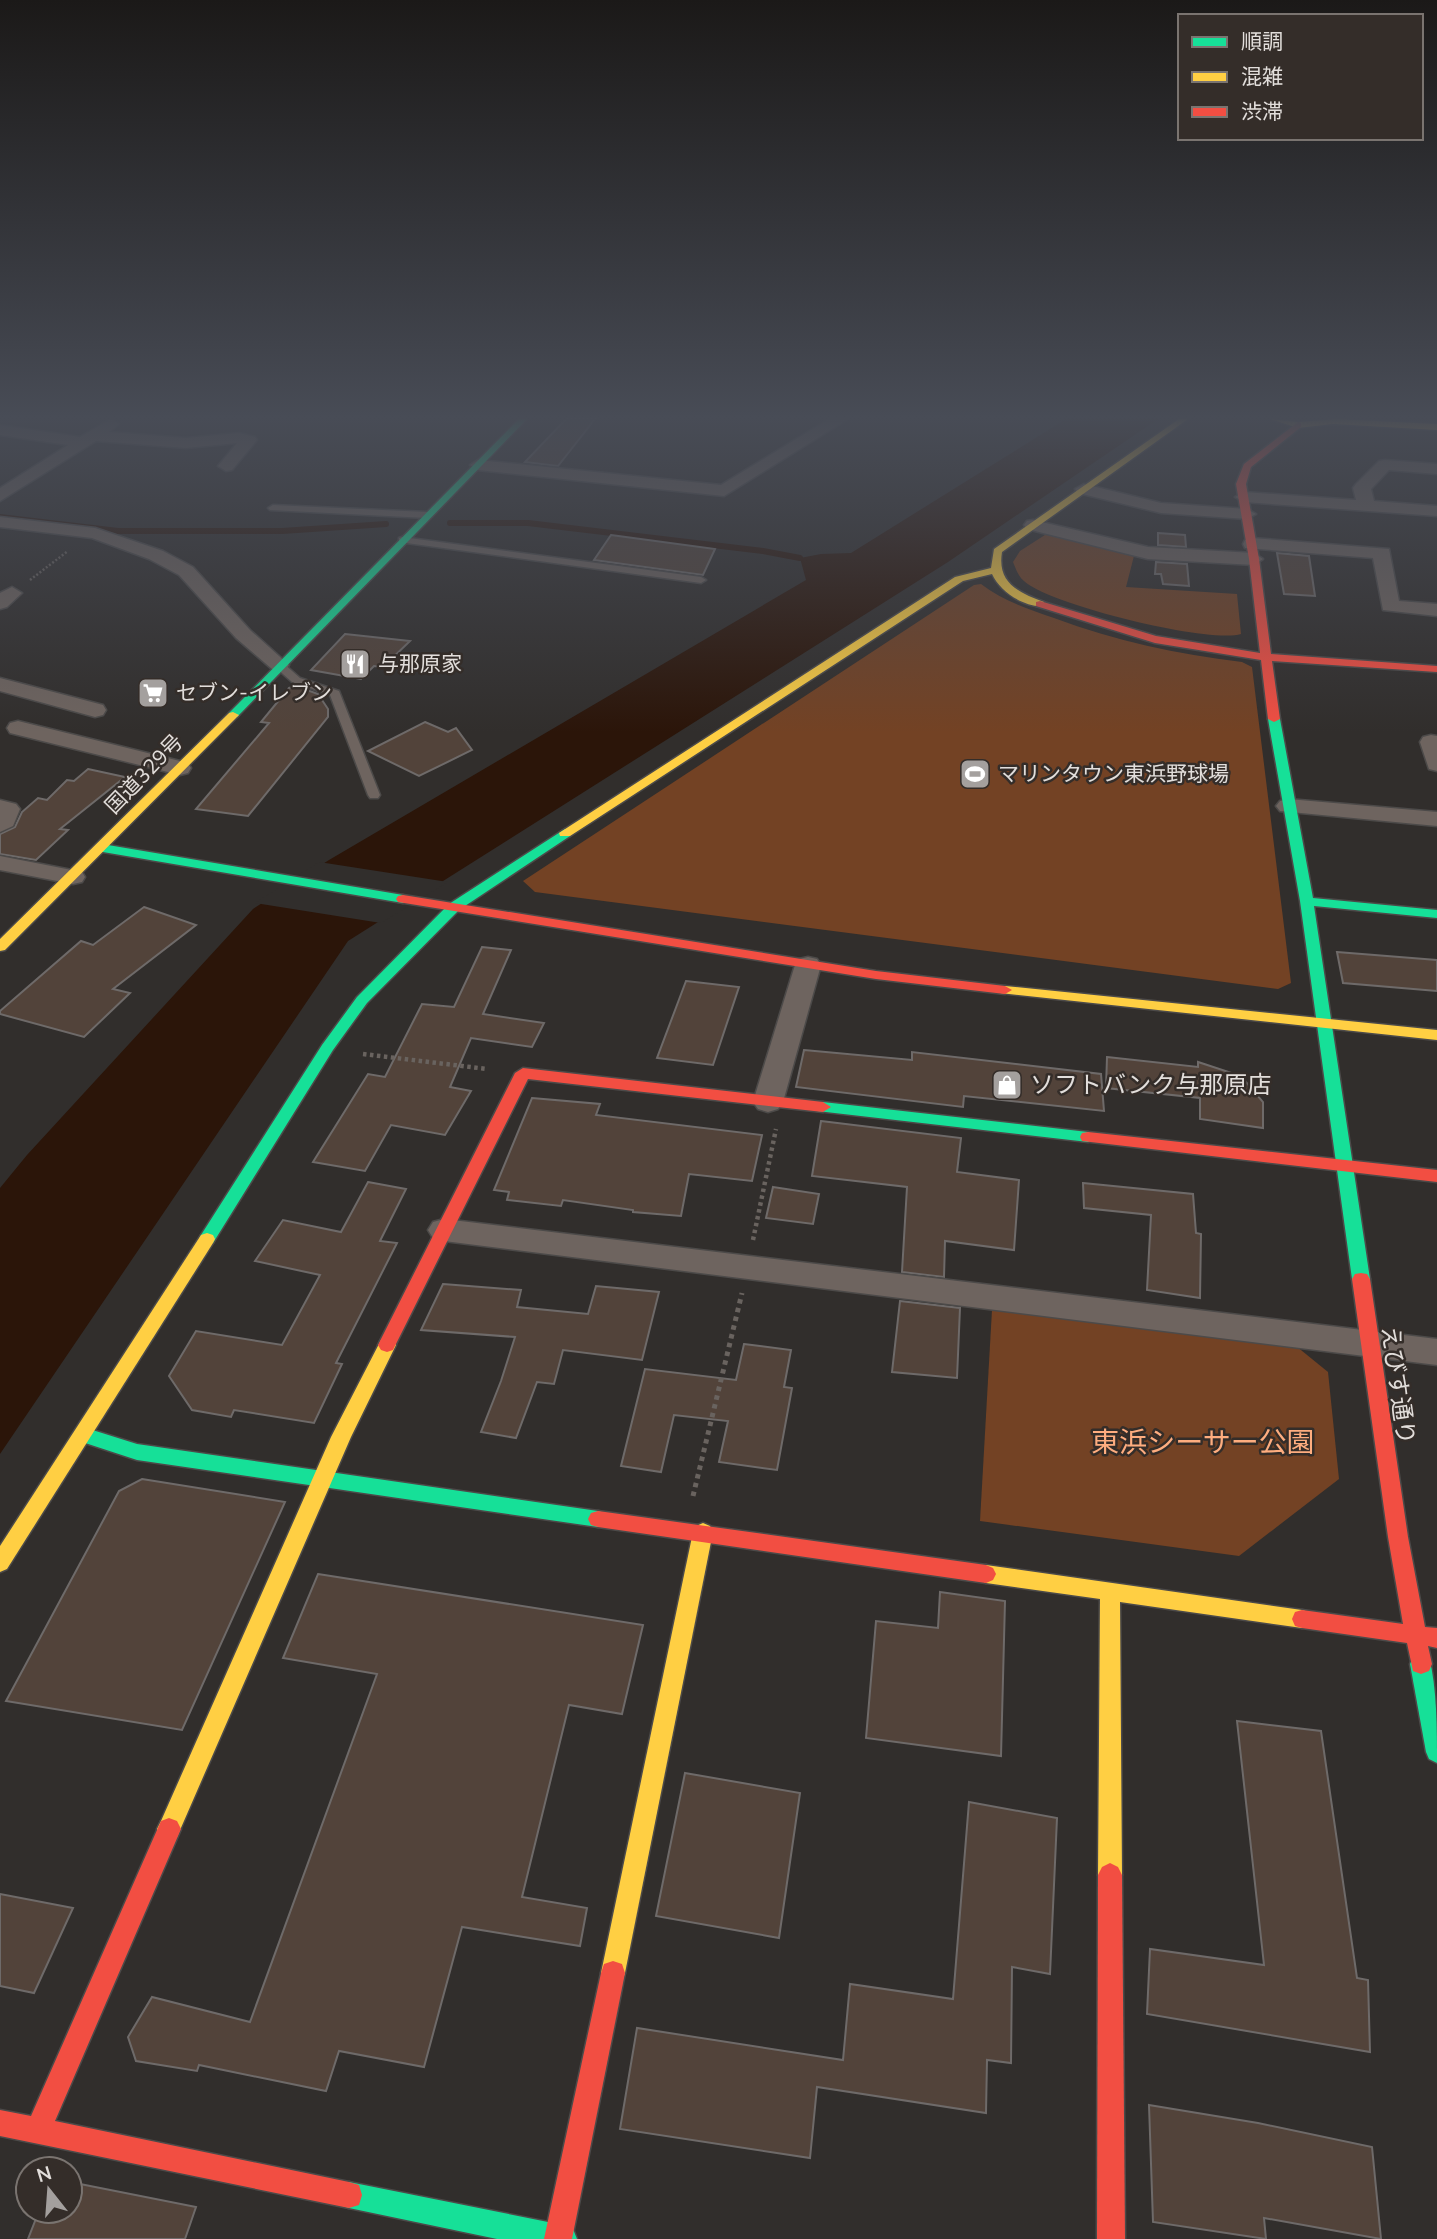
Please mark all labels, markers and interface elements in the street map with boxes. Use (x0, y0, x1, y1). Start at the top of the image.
legend (1178, 14, 1423, 140)
text: 順調 (1241, 28, 1283, 56)
text: 混雑 (1241, 63, 1283, 91)
text: 渋滞 (1241, 98, 1283, 126)
restaurant icon: 与那原家 (338, 647, 372, 681)
place label: 与那原家 (378, 650, 462, 678)
supermarket icon: セブン-イレブン (136, 676, 170, 710)
place label: セブン-イレブン (176, 679, 332, 707)
street label: 国道329号 (99, 728, 189, 820)
sports icon: マリンタウン東浜野球場 (958, 757, 992, 791)
place label: マリンタウン東浜野球場 (998, 760, 1229, 788)
shop icon: ソフトバンク与那原店 (990, 1068, 1024, 1102)
place label: ソフトバンク与那原店 (1030, 1069, 1271, 1101)
street label: えびす通り (1374, 1323, 1422, 1447)
park label: 東浜シーサー公園 (1091, 1424, 1315, 1462)
north arrow (14, 2155, 84, 2225)
text: N (34, 2160, 55, 2189)

